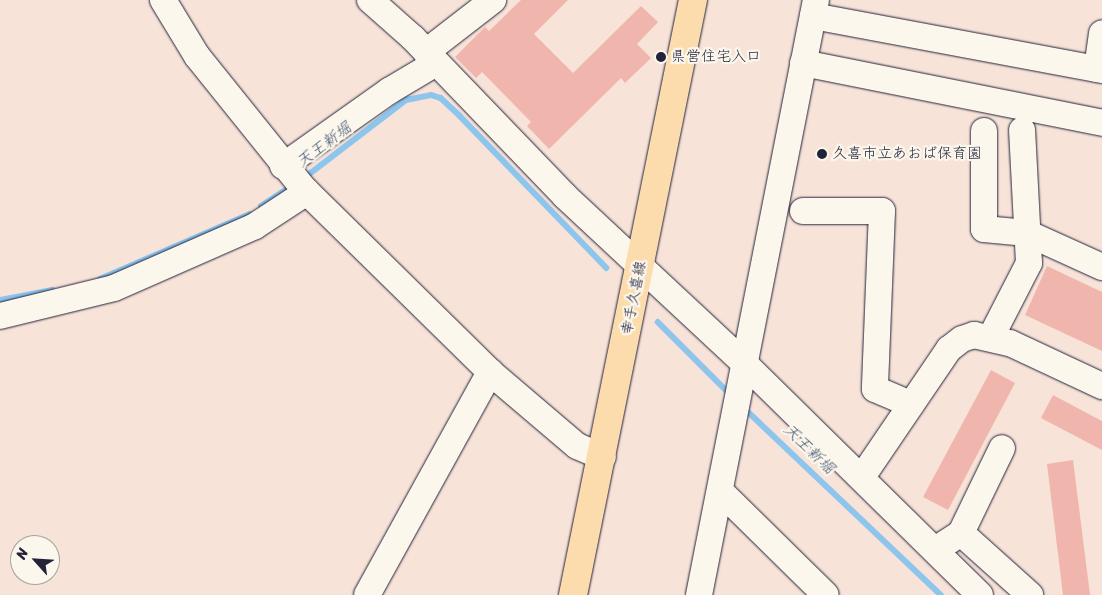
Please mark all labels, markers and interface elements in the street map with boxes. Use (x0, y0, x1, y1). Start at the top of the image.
place label: 県営住宅入口 (671, 48, 761, 66)
marker: 県営住宅入口 (655, 51, 667, 63)
water label: 天王新堀 (293, 118, 355, 172)
place label: 久喜市立あおば保育園 (832, 145, 982, 163)
marker: 久喜市立あおば保育園 (816, 148, 828, 160)
street label: 幸手久喜線 (618, 259, 650, 337)
water label: 天王新堀 (779, 420, 839, 478)
north arrow (10, 535, 60, 585)
text: N (9, 544, 35, 563)

